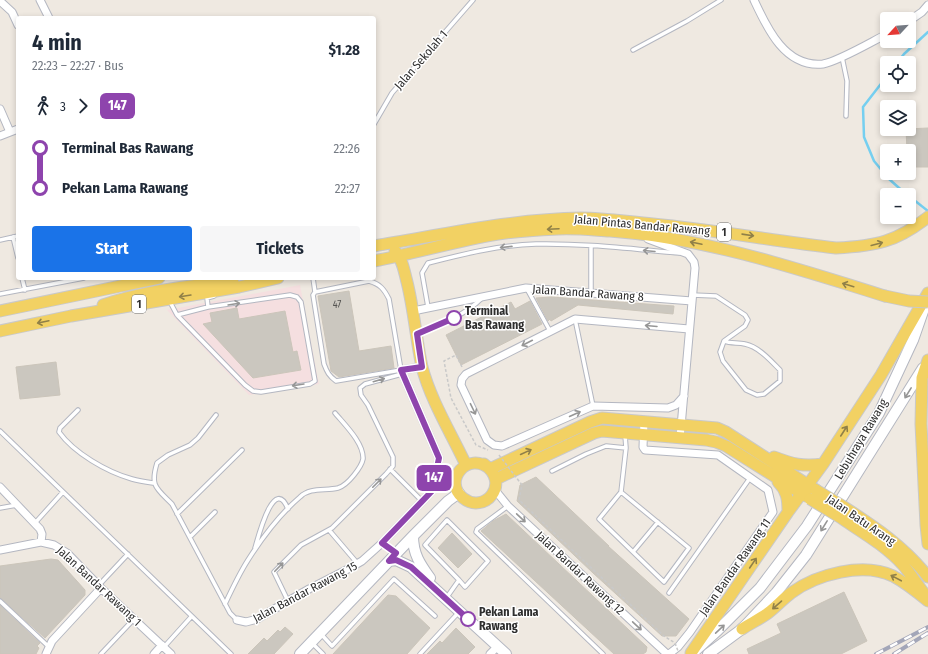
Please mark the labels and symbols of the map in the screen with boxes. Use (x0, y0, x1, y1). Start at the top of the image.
north arrow (880, 12, 916, 48)
street label: Jalan Sekolah 1 (392, 28, 450, 92)
street label: Jalan Pintas Bandar Rawang (574, 212, 711, 238)
road number: 1 (717, 223, 731, 241)
one-way arrow (547, 225, 560, 233)
one-way arrow (741, 232, 754, 239)
one-way arrow (690, 239, 703, 247)
one-way arrow (870, 240, 883, 247)
one-way arrow (500, 243, 513, 250)
one-way arrow (643, 247, 656, 254)
one-way arrow (843, 280, 855, 288)
street label: Jalan Bandar Rawang 8 (532, 282, 644, 304)
one-way arrow (179, 292, 192, 300)
road number: 1 (132, 295, 146, 313)
house number: 47 (333, 299, 341, 311)
one-way arrow (227, 300, 240, 308)
place label: Terminal Bas Rawang (465, 304, 524, 332)
marker: Terminal Bas Rawang (446, 310, 462, 326)
one-way arrow (37, 318, 50, 326)
one-way arrow (645, 322, 658, 329)
one-way arrow (521, 340, 533, 347)
one-way arrow (372, 376, 385, 383)
one-way arrow (292, 382, 305, 390)
one-way arrow (904, 387, 912, 398)
street label: Lebuhraya Rawang (832, 396, 891, 482)
one-way arrow (470, 403, 477, 415)
one-way arrow (568, 410, 580, 417)
one-way arrow (841, 425, 849, 437)
one-way arrow (519, 448, 531, 455)
line badge: 147 (411, 465, 457, 491)
one-way arrow (372, 478, 382, 488)
street label: Jalan Batu Arang (824, 492, 899, 549)
one-way arrow (516, 513, 526, 523)
street label: Jalan Bandar Rawang 11 (696, 516, 774, 618)
one-way arrow (820, 521, 828, 532)
street label: Jalan Bandar Rawang 12 (533, 528, 627, 618)
street label: Jalan Bandar Rawang 1 (54, 543, 144, 629)
one-way arrow (749, 557, 757, 569)
street label: Jalan Bandar Rawang 15 (250, 558, 360, 625)
one-way arrow (274, 562, 284, 572)
one-way arrow (890, 574, 902, 582)
one-way arrow (771, 601, 782, 610)
place label: Pekan Lama Rawang (479, 605, 539, 633)
marker: Pekan Lama Rawang (460, 611, 476, 627)
one-way arrow (632, 621, 642, 631)
one-way arrow (715, 624, 725, 633)

